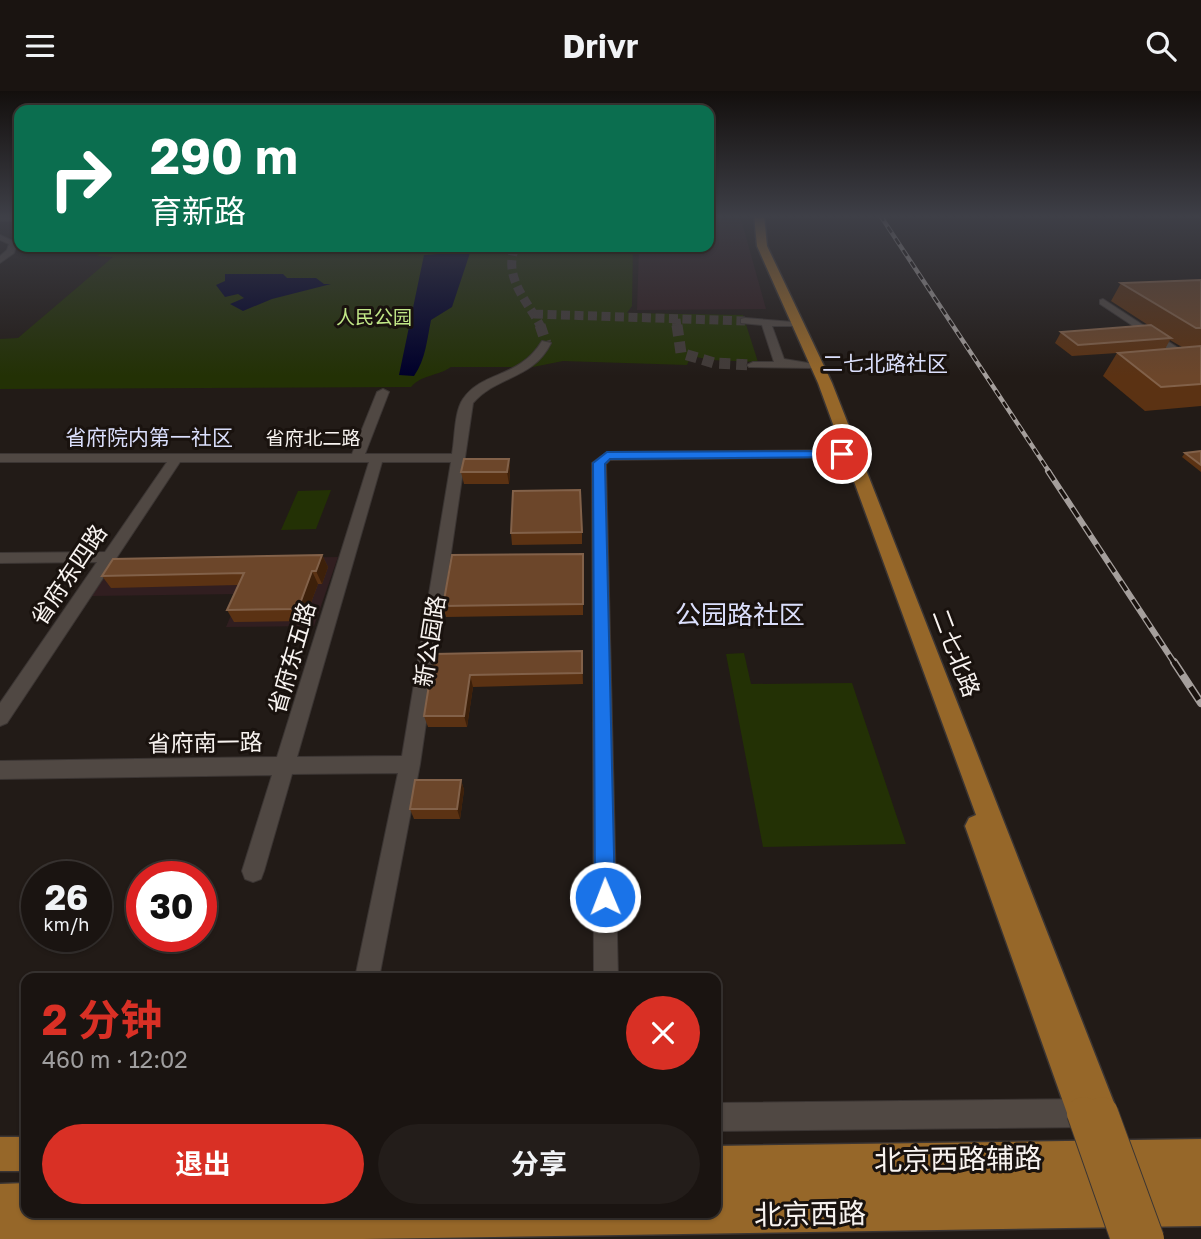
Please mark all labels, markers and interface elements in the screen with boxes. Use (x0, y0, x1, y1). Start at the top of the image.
icon: menu (21, 27, 59, 65)
text: Drivr (563, 27, 638, 65)
icon: search (1142, 27, 1180, 65)
text: 290 m (150, 126, 298, 185)
icon: right (35, 133, 126, 224)
text: 育新路 (150, 192, 246, 230)
park label: 人民公园 (336, 305, 412, 328)
district label: 二七北路社区 (822, 350, 948, 376)
district label: 省府院内第一社区 (65, 424, 233, 450)
pin (812, 424, 872, 484)
street label: 省府北二路 (265, 426, 361, 449)
icon: arrive (823, 435, 861, 473)
street label: 省府东四路 (24, 519, 112, 630)
street label: 新公园路 (408, 593, 450, 688)
street label: 省府东五路 (262, 599, 320, 717)
district label: 公园路社区 (675, 599, 805, 630)
street label: 二七北路 (927, 605, 986, 701)
street label: 省府南一路 (147, 727, 263, 757)
position arrow (568, 860, 642, 934)
speed limit sign: 30 (126, 861, 217, 952)
text: 26 (45, 876, 88, 918)
text: km/h (44, 913, 89, 935)
text: 2 分钟 (42, 994, 162, 1044)
button: close (626, 996, 700, 1070)
text: 460 m · 12:02 (42, 1045, 188, 1073)
button: 退出 (42, 1124, 364, 1204)
button: 分享 (378, 1124, 700, 1204)
street label: 北京西路辅路 (874, 1141, 1042, 1176)
street label: 北京西路 (754, 1196, 866, 1231)

